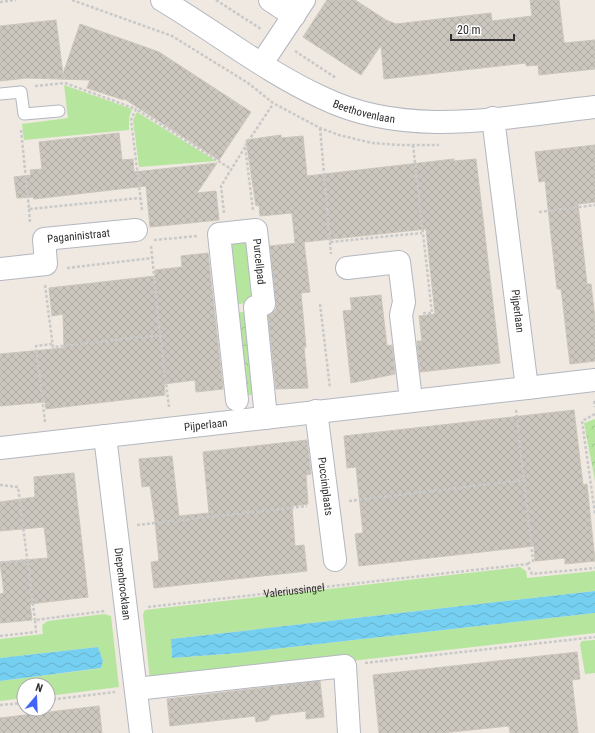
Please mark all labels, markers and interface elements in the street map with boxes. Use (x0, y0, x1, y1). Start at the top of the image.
scale bar (451, 16, 514, 42)
text: 20 m (457, 23, 481, 37)
street label: Beethovenlaan (331, 97, 396, 126)
street label: Paganinistraat (47, 227, 111, 246)
street label: Purcellpad (250, 238, 268, 285)
street label: Pijperlaan (508, 289, 527, 333)
street label: Pijperlaan (183, 416, 228, 434)
street label: Pucciniplaats (315, 456, 335, 516)
street label: Diepenbrocklaan (112, 547, 133, 621)
street label: Valeriussingel (263, 581, 325, 601)
north arrow (16, 677, 56, 717)
text: N (34, 681, 45, 695)

